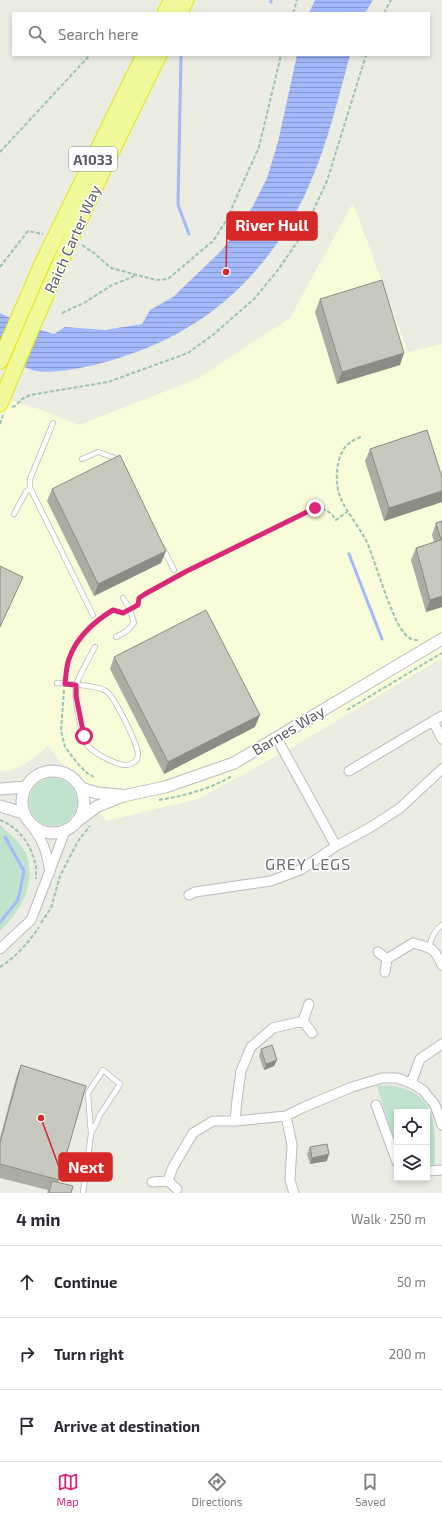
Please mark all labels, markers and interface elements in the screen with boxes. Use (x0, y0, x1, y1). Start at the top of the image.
search box (12, 12, 430, 56)
icon: search (26, 23, 48, 45)
text: Search here (58, 25, 139, 43)
road number: A1033 (69, 147, 117, 171)
street label: Raich Carter Way (40, 182, 104, 296)
callout: River Hull (227, 212, 317, 240)
text: River Hull (235, 215, 310, 234)
route end (306, 499, 324, 517)
street label: Barnes Way (249, 701, 328, 759)
route start (75, 727, 93, 745)
district label: GREY LEGS (265, 854, 351, 873)
map controls (394, 1109, 430, 1181)
button: locate (394, 1109, 430, 1145)
button: layers (394, 1145, 430, 1181)
callout: Next (59, 1153, 112, 1181)
text: Next (68, 1157, 105, 1176)
text: 4 min (16, 1209, 60, 1229)
text: Walk · 250 m (351, 1211, 426, 1227)
icon: ahead (16, 1271, 38, 1293)
text: Continue (54, 1273, 117, 1291)
text: 50 m (397, 1274, 426, 1290)
icon: right (16, 1343, 38, 1365)
text: Turn right (54, 1345, 124, 1363)
text: 200 m (389, 1346, 426, 1362)
icon: arrive (16, 1415, 38, 1437)
text: Arrive at destination (54, 1417, 200, 1435)
tab: Map (57, 1471, 79, 1508)
tab: Directions (192, 1471, 242, 1508)
tab: Saved (355, 1471, 386, 1508)

